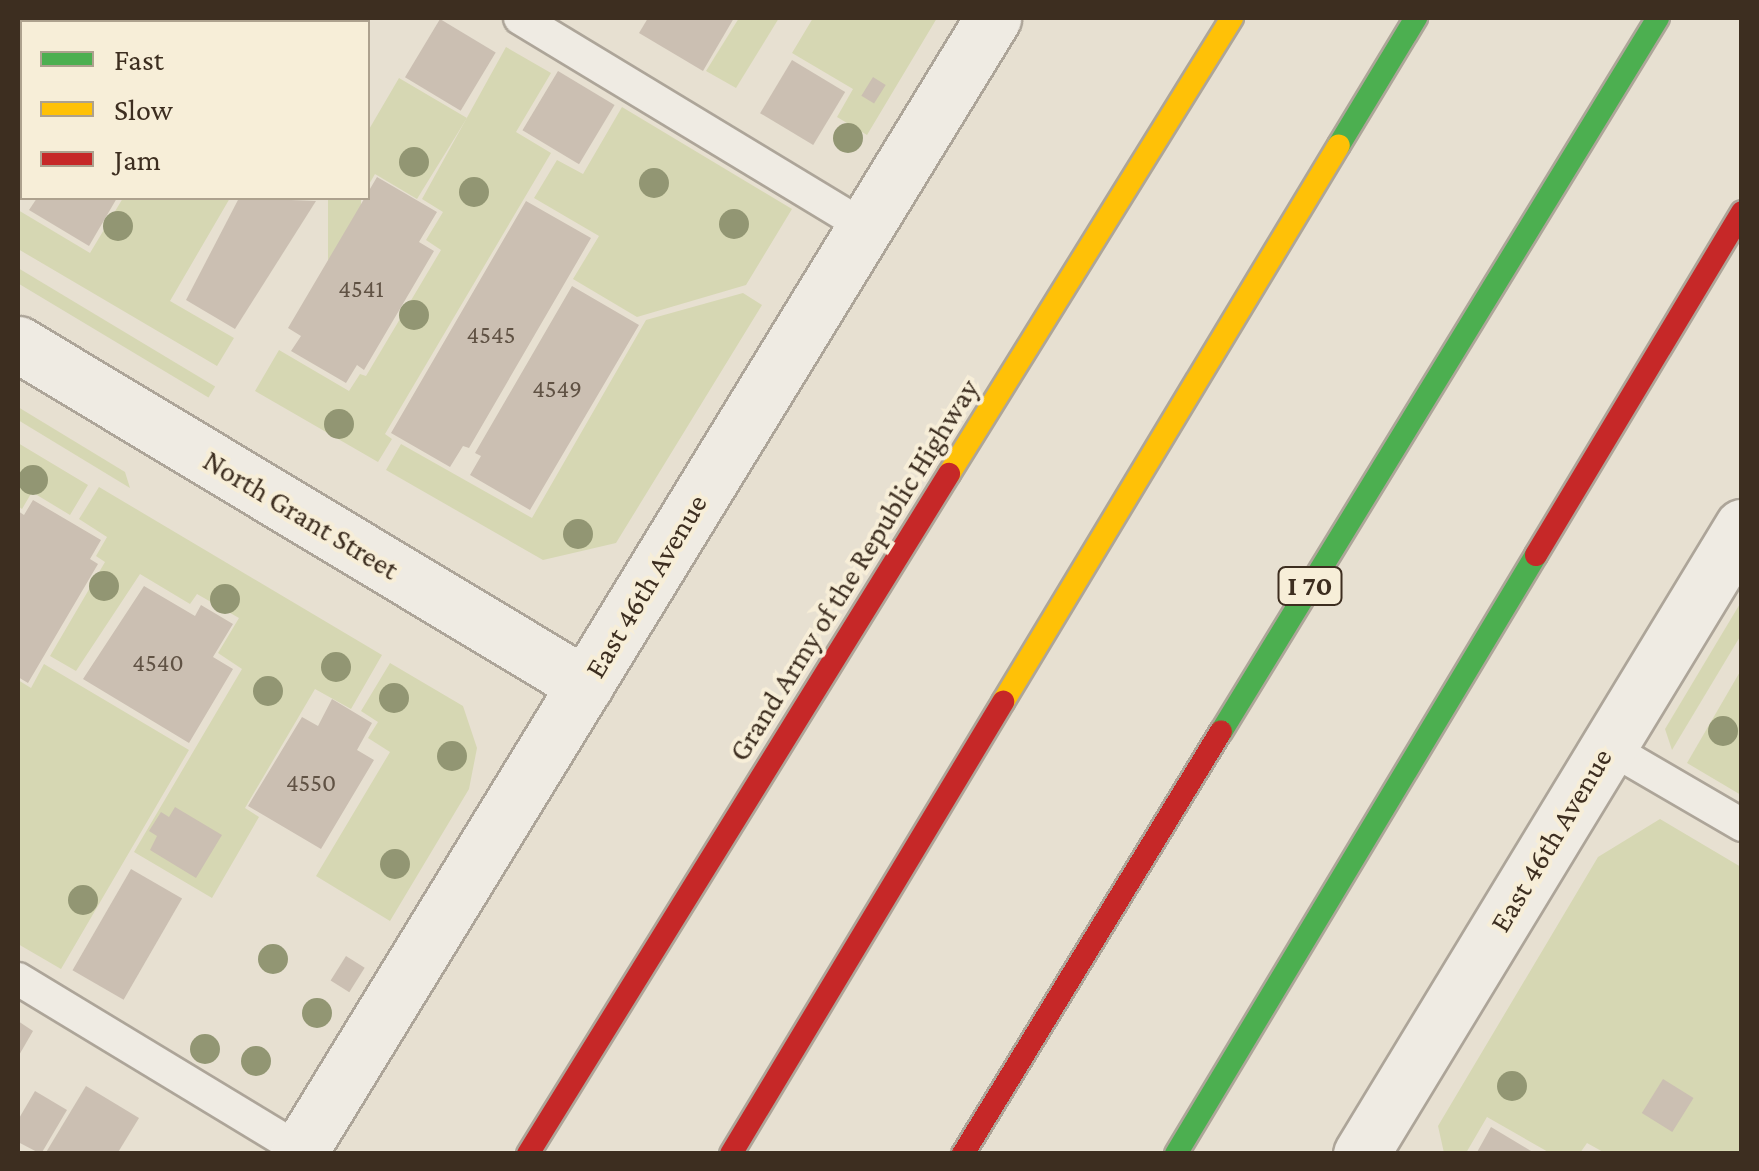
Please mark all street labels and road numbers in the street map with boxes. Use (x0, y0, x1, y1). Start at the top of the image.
street label: Grand Army of the Republic Highway (721, 372, 987, 768)
street label: North Grant Street (197, 442, 405, 588)
street label: East 46th Avenue (577, 488, 715, 684)
road number: I 70 (1278, 563, 1342, 609)
street label: East 46th Avenue (1482, 742, 1620, 938)

